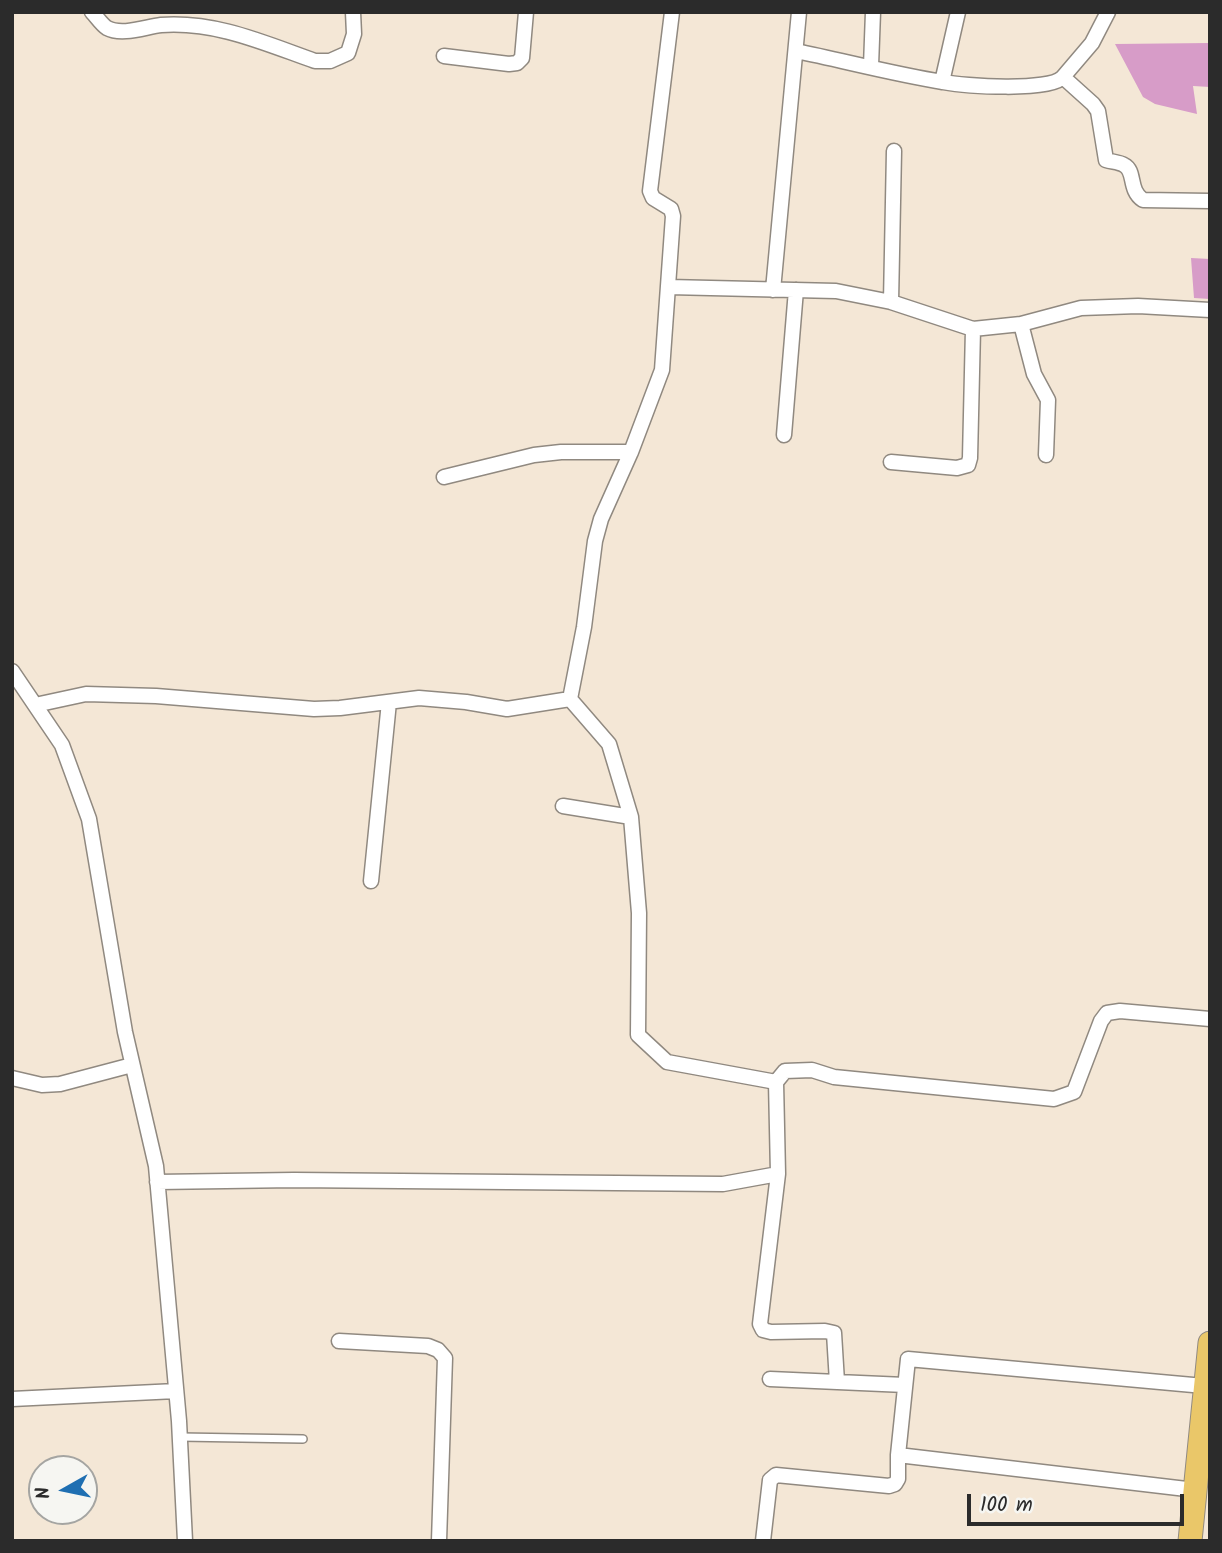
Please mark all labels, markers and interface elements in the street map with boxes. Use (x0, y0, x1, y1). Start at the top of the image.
north arrow (28, 1455, 98, 1525)
scale bar (970, 1480, 1187, 1524)
text: N (28, 1485, 60, 1501)
text: 100 m (980, 1489, 1033, 1522)

